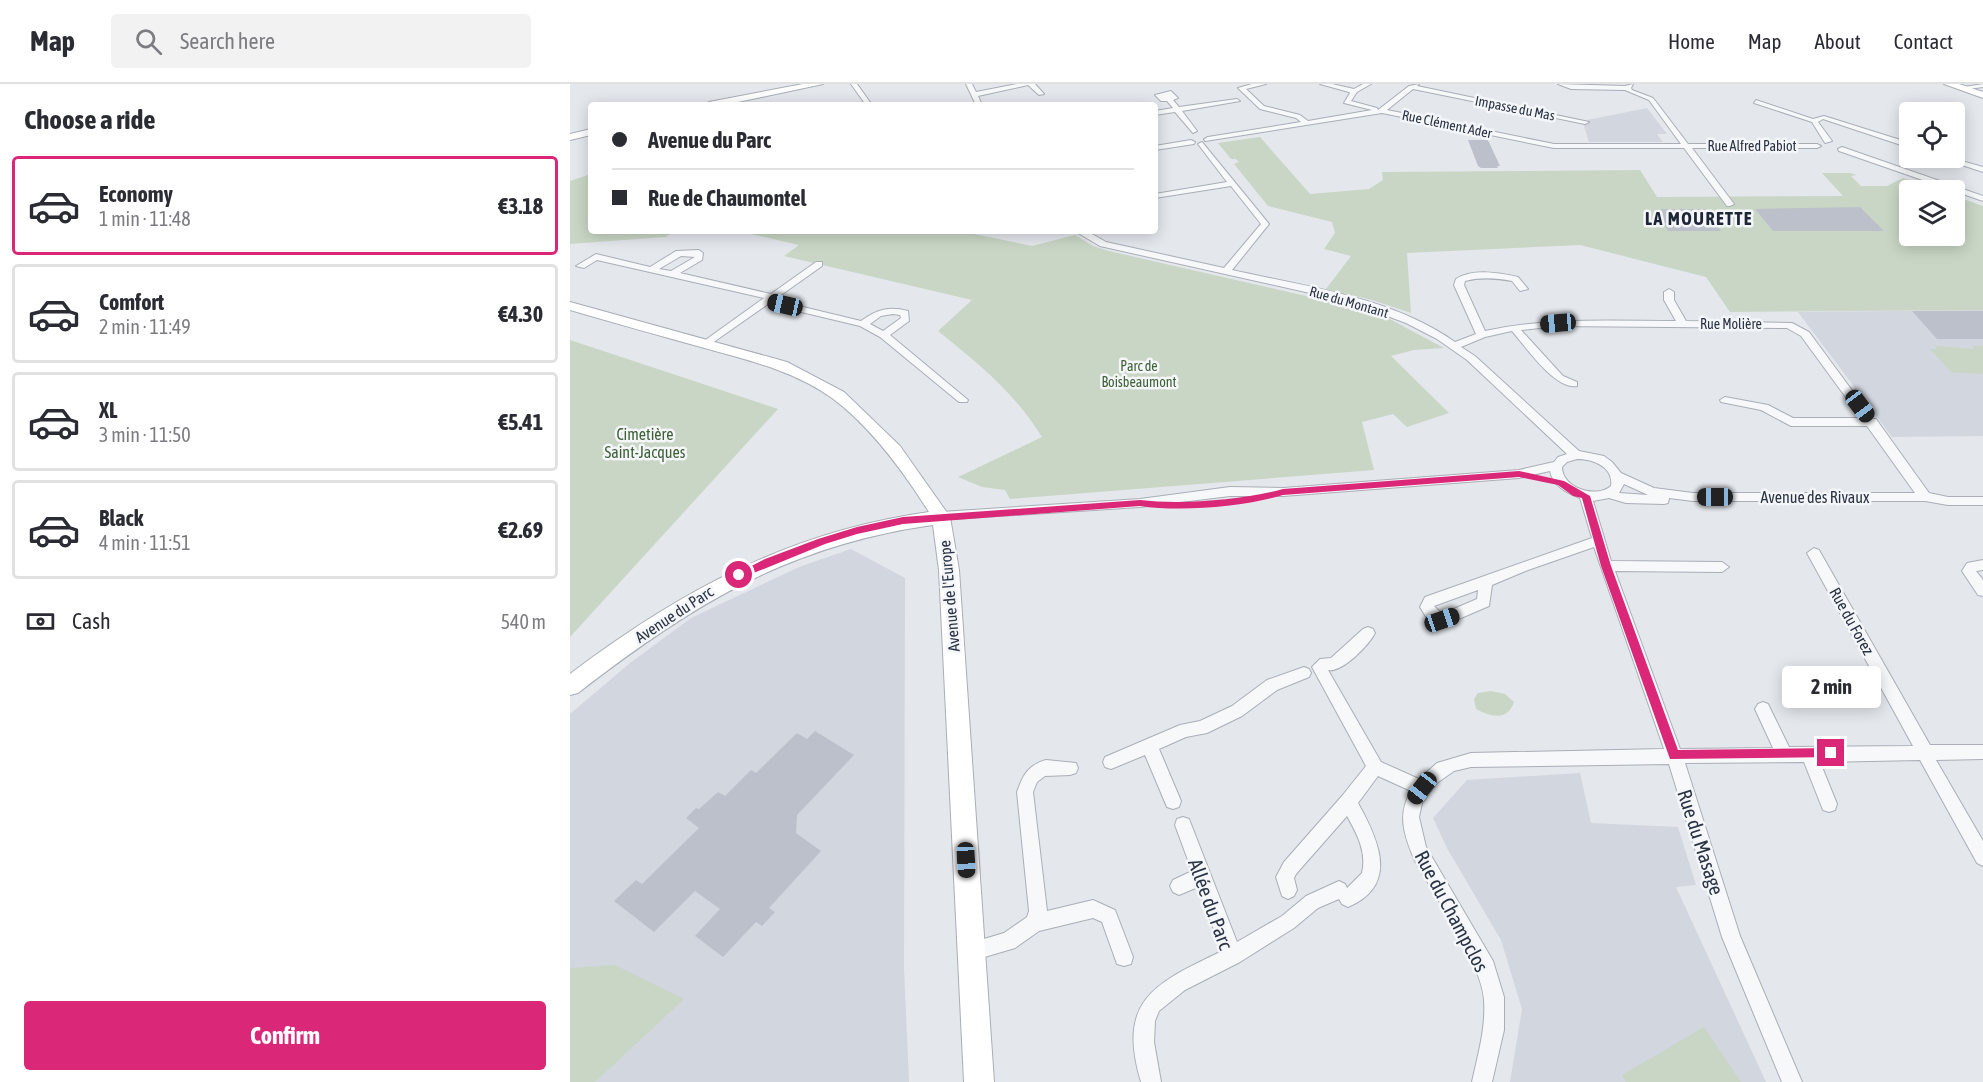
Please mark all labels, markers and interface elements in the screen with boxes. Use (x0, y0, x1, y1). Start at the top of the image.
search box (111, 14, 531, 68)
text: Map (30, 25, 75, 57)
icon: search (132, 25, 165, 58)
text: Search here (180, 28, 275, 54)
text: Home (1668, 29, 1715, 53)
text: Map (1748, 29, 1782, 53)
text: About (1815, 29, 1861, 53)
text: Contact (1894, 29, 1953, 53)
street label: Impasse du Mas (1474, 92, 1556, 124)
map controls (1899, 102, 1965, 246)
button: locate (1899, 102, 1965, 168)
text: Choose a ride (24, 104, 156, 135)
street label: Rue Clément Ader (1401, 107, 1494, 142)
text: Avenue du Parc (648, 127, 771, 153)
street label: Rue Alfred Pabiot (1708, 138, 1797, 154)
icon: car (27, 179, 81, 233)
button: layers (1899, 180, 1965, 246)
text: Economy (99, 181, 173, 207)
text: Rue de Chaumontel (648, 185, 806, 211)
text: €3.18 (498, 193, 543, 219)
text: 1 min · 11:48 (99, 207, 191, 230)
district label: LA MOURETTE (1645, 208, 1753, 229)
street label: Rue du Montant (1308, 283, 1390, 321)
icon: car (27, 287, 81, 341)
text: Comfort (99, 289, 164, 315)
car (765, 292, 805, 318)
text: €4.30 (498, 301, 543, 327)
car (1539, 312, 1577, 334)
text: 2 min · 11:49 (99, 315, 191, 338)
street label: Rue Molière (1700, 316, 1762, 332)
park label: Parc de Boisbeaumont (1101, 358, 1177, 390)
car (1842, 386, 1878, 426)
icon: car (27, 395, 81, 449)
text: XL (99, 397, 117, 423)
text: €5.41 (498, 409, 543, 435)
text: 3 min · 11:50 (99, 423, 191, 446)
park label: Cimetière Saint-Jacques (605, 425, 686, 462)
car (1697, 488, 1733, 506)
street label: Avenue des Rivaux (1761, 488, 1870, 506)
icon: car (27, 503, 81, 557)
text: Black (99, 505, 143, 531)
text: €2.69 (498, 517, 543, 543)
text: 4 min · 11:51 (99, 531, 191, 554)
street label: Avenue de l'Europe (935, 539, 964, 653)
route start (725, 561, 752, 588)
street label: Avenue du Parc (632, 582, 717, 646)
street label: Rue du Forez (1826, 584, 1878, 658)
icon: cash (24, 605, 57, 638)
car (1422, 606, 1462, 634)
text: Cash (72, 608, 111, 634)
text: 540 m (501, 610, 546, 633)
callout: 2 min (1782, 666, 1880, 708)
text: 2 min (1811, 675, 1852, 698)
route end (1817, 739, 1844, 766)
car (1404, 768, 1440, 808)
street label: Rue du Masage (1673, 786, 1729, 898)
car (956, 842, 976, 878)
street label: Rue du Champclos (1410, 846, 1494, 976)
street label: Allée du Parc (1184, 855, 1238, 953)
button: Confirm (24, 1001, 546, 1070)

